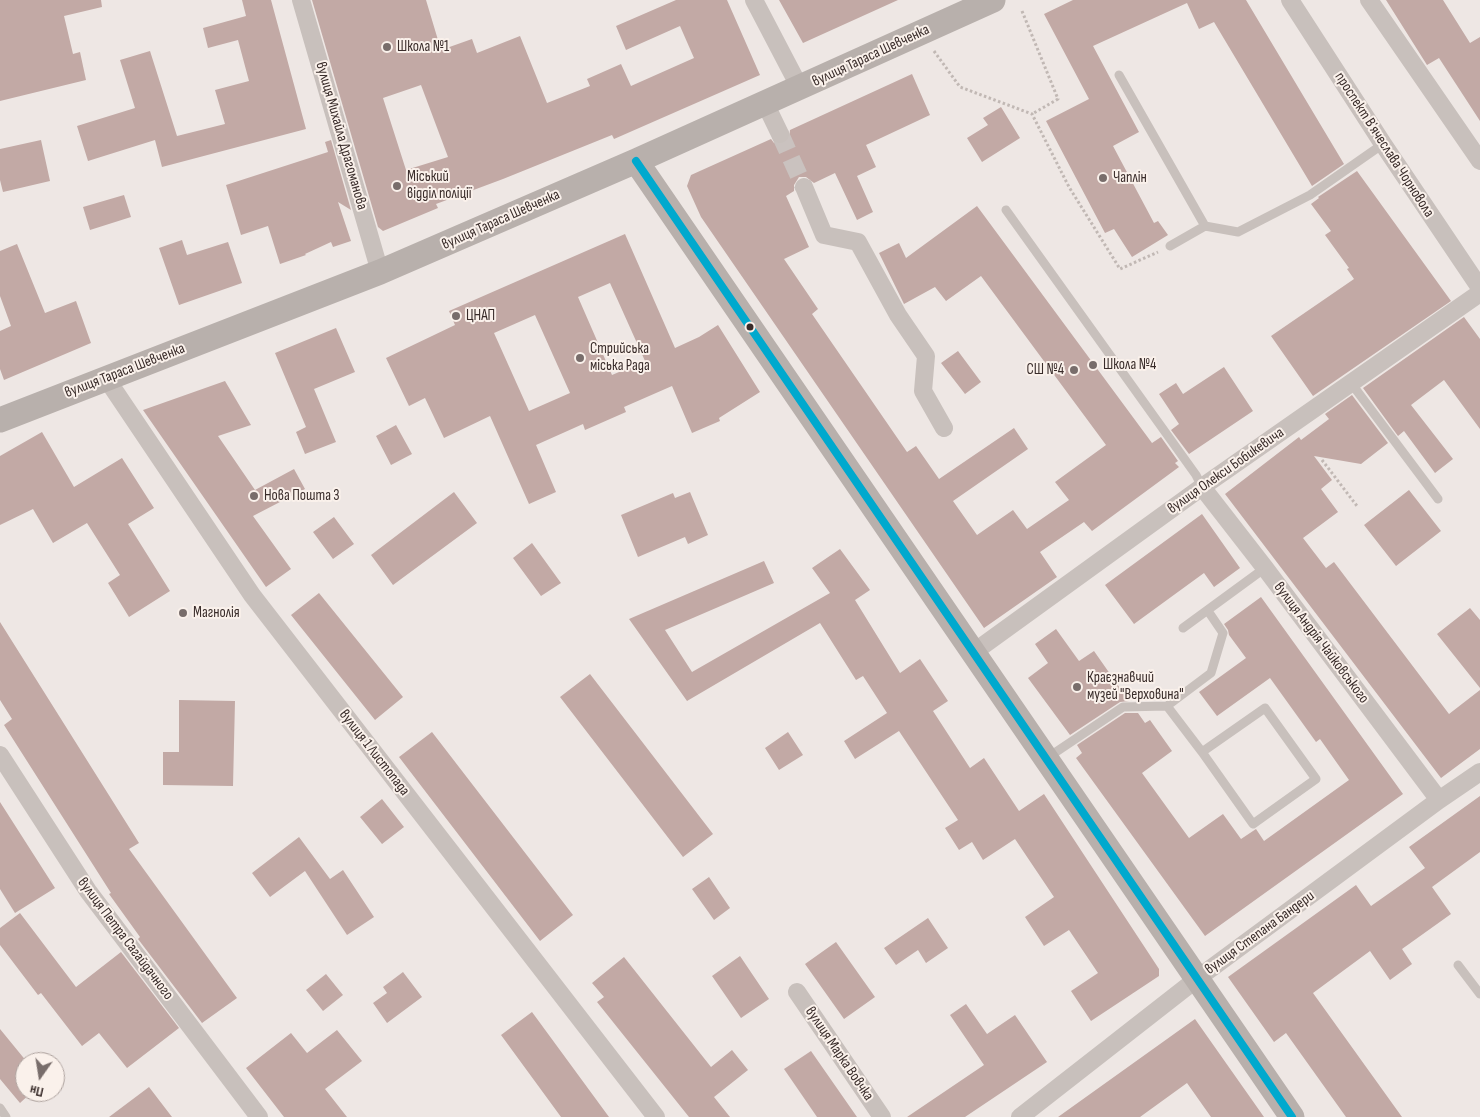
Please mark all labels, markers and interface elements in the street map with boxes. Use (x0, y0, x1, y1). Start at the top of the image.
street label: вулиця Тараса Шевченка (810, 21, 932, 91)
place label: Школа №1 (397, 38, 449, 56)
marker: Школа №1 (381, 41, 393, 53)
street label: вулиця Михайла Драгоманова (311, 60, 371, 212)
street label: проспект Вʼячеслава Чорновола (1330, 69, 1438, 221)
place label: Міський відділ поліції (407, 168, 472, 203)
place label: Чаплін (1113, 169, 1147, 187)
marker: Чаплін (1097, 172, 1109, 184)
marker: Міський відділ поліції (391, 180, 403, 192)
street label: вулиця Тараса Шевченка (439, 186, 563, 254)
place label: ЦНАП (466, 307, 495, 325)
marker: ЦНАП (450, 310, 462, 322)
unlabelled marker (745, 322, 755, 332)
street label: вулиця Тараса Шевченка (62, 340, 188, 402)
place label: Стрийська міська Рада (590, 340, 650, 375)
marker: Стрийська міська Рада (574, 352, 586, 364)
place label: Школа №4 (1103, 356, 1156, 374)
marker: Школа №4 (1087, 359, 1099, 371)
place label: СШ №4 (1027, 361, 1064, 379)
marker: СШ №4 (1068, 364, 1080, 376)
street label: вулиця Олекси Бобикевича (1164, 424, 1288, 518)
place label: Нова Пошта 3 (264, 487, 340, 505)
marker: Нова Пошта 3 (248, 490, 260, 502)
street label: вулиця Андрія Чайковського (1270, 579, 1372, 707)
place label: Магнолія (193, 604, 240, 622)
marker: Магнолія (177, 607, 189, 619)
place label: Краєзнавчий музей "Верховина" (1087, 669, 1184, 704)
marker: Краєзнавчий музей "Верховина" (1071, 681, 1083, 693)
street label: вулиця 1 Листопада (335, 706, 413, 800)
street label: вулиця Петра Сагайдачного (73, 874, 177, 1004)
street label: вулиця Степана Бандери (1202, 887, 1318, 979)
street label: вулиця Марка Вовчка (801, 1004, 877, 1104)
north arrow (15, 1052, 65, 1102)
text: Пн (28, 1081, 45, 1101)

